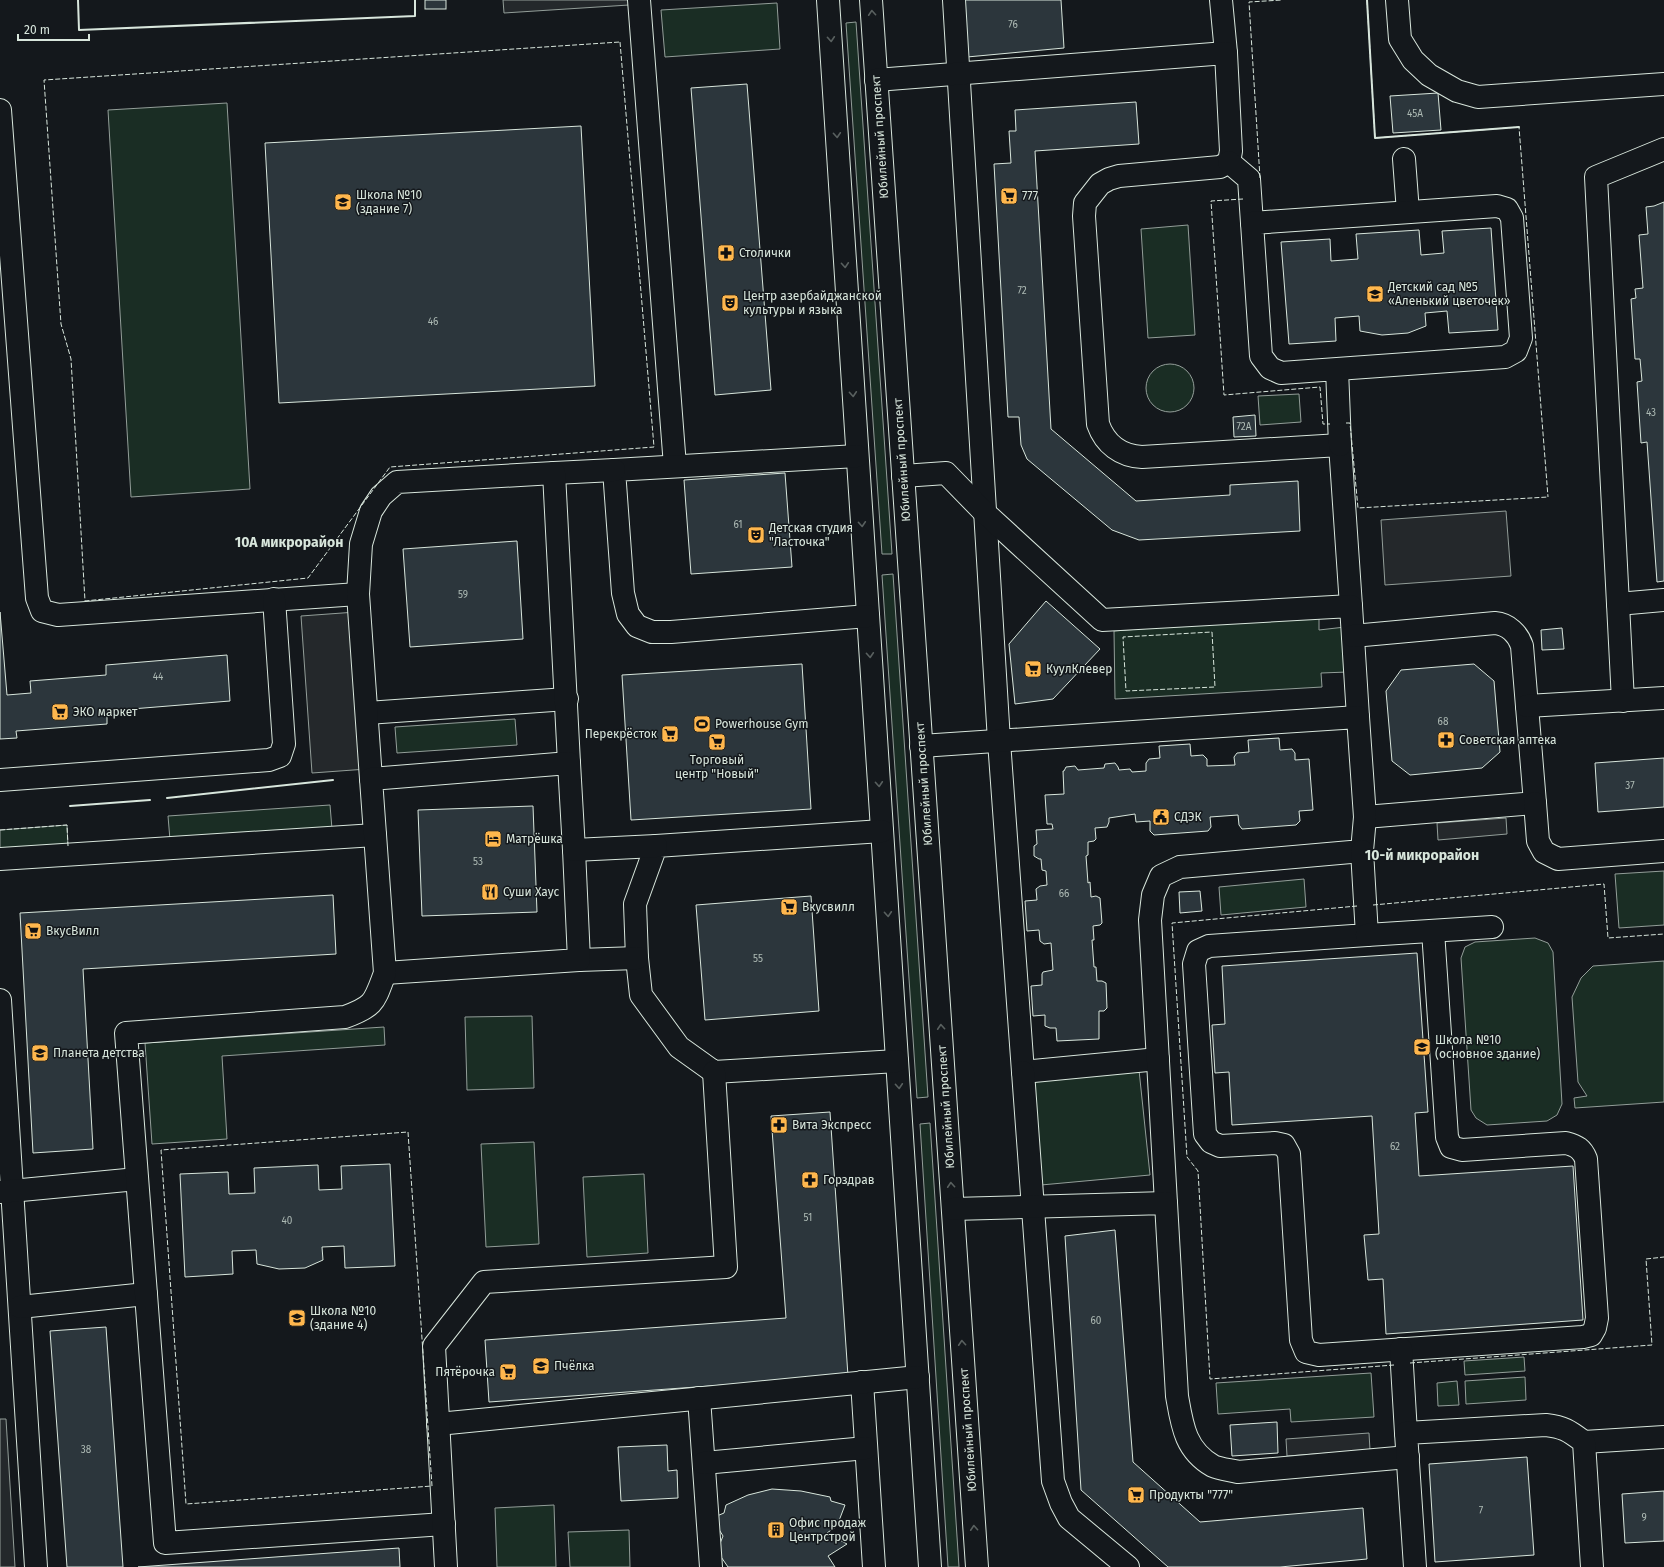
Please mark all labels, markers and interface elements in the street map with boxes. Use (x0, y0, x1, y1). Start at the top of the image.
one-way arrow (868, 10, 876, 16)
scale bar (18, 16, 89, 42)
house number: 76 (1008, 19, 1018, 31)
text: 20 m (24, 23, 50, 37)
one-way arrow (826, 36, 835, 42)
street label: Юбилейный проспект (869, 74, 891, 199)
house number: 45А (1407, 108, 1423, 120)
one-way arrow (832, 132, 841, 138)
supermarket icon: 777 (999, 186, 1019, 206)
place label: Школа №10 (здание 7) (356, 188, 422, 216)
place label: 777 (1022, 189, 1038, 203)
school or university icon: Школа №10 (здание 7) (333, 192, 353, 212)
pharmacy icon: Столички (716, 243, 736, 263)
place label: Столички (739, 246, 791, 260)
one-way arrow (841, 262, 850, 268)
place label: Детский сад №5 «Аленький цветочек» (1387, 280, 1511, 308)
school or university icon: Детский сад №5 «Аленький цветочек» (1365, 284, 1385, 304)
house number: 72 (1017, 285, 1027, 297)
place label: Центр азербайджанской культуры и языка (743, 289, 882, 317)
theatre icon: Центр азербайджанской культуры и языка (720, 293, 740, 313)
house number: 46 (428, 316, 438, 328)
one-way arrow (849, 391, 858, 397)
street label: Юбилейный проспект (891, 397, 913, 522)
house number: 43 (1646, 407, 1656, 419)
house number: 72А (1237, 421, 1252, 433)
house number: 61 (733, 519, 743, 531)
place label: Детская студия "Ласточка" (768, 521, 853, 549)
one-way arrow (858, 521, 866, 527)
theatre icon: Детская студия "Ласточка" (746, 525, 766, 545)
district label: 10А микрорайон (235, 534, 343, 551)
house number: 59 (458, 589, 468, 601)
one-way arrow (866, 652, 875, 658)
supermarket icon: КуулКлевер (1023, 659, 1043, 679)
place label: КуулКлевер (1046, 662, 1112, 676)
house number: 44 (153, 671, 164, 683)
supermarket icon: ЭКО маркет (50, 702, 70, 722)
place label: ЭКО маркет (73, 705, 138, 719)
sports icon: Powerhouse Gym (692, 714, 712, 734)
house number: 68 (1438, 716, 1449, 728)
place label: Powerhouse Gym (715, 717, 809, 731)
street label: Юбилейный проспект (913, 721, 935, 846)
supermarket icon: Перекрёсток (660, 724, 680, 744)
place label: Перекрёсток (585, 727, 658, 741)
pharmacy icon: Советская аптека (1436, 730, 1456, 750)
supermarket icon: Торговый центр "Новый" (707, 732, 727, 752)
place label: Советская аптека (1459, 733, 1557, 747)
place label: Торговый центр "Новый" (675, 753, 759, 781)
house number: 37 (1625, 780, 1635, 792)
one-way arrow (875, 781, 884, 787)
public building icon: СДЭК (1151, 807, 1171, 827)
place label: СДЭК (1174, 810, 1202, 824)
hotel icon: Матрёшка (483, 829, 503, 849)
place label: Матрёшка (506, 832, 563, 846)
district label: 10-й микрорайон (1365, 847, 1479, 864)
house number: 53 (473, 856, 483, 868)
restaurant icon: Суши Хаус (480, 882, 500, 902)
place label: Суши Хаус (503, 885, 560, 899)
house number: 66 (1059, 888, 1069, 900)
supermarket icon: Вкусвилл (779, 897, 799, 917)
place label: Вкусвилл (802, 900, 855, 914)
one-way arrow (883, 911, 892, 917)
supermarket icon: ВкусВилл (23, 921, 43, 941)
place label: ВкусВилл (46, 924, 99, 938)
house number: 55 (753, 953, 763, 965)
one-way arrow (936, 1024, 945, 1030)
place label: Школа №10 (основное здание) (1435, 1033, 1540, 1061)
school or university icon: Школа №10 (основное здание) (1412, 1037, 1432, 1057)
school or university icon: Планета детства (30, 1043, 50, 1063)
street label: Юбилейный проспект (935, 1044, 957, 1169)
place label: Планета детства (53, 1046, 145, 1060)
one-way arrow (894, 1083, 903, 1089)
pharmacy icon: Вита Экспресс (769, 1115, 789, 1135)
place label: Вита Экспресс (792, 1118, 872, 1132)
house number: 62 (1390, 1141, 1400, 1153)
pharmacy icon: Горздрав (800, 1170, 820, 1190)
place label: Горздрав (823, 1173, 875, 1187)
one-way arrow (947, 1182, 956, 1188)
house number: 51 (804, 1212, 812, 1224)
house number: 40 (282, 1215, 293, 1227)
place label: Школа №10 (здание 4) (310, 1304, 376, 1332)
school or university icon: Школа №10 (здание 4) (287, 1308, 307, 1328)
house number: 60 (1091, 1315, 1102, 1327)
one-way arrow (957, 1339, 966, 1346)
school or university icon: Пчёлка (531, 1356, 551, 1376)
place label: Пчёлка (554, 1359, 595, 1373)
supermarket icon: Пятёрочка (498, 1362, 518, 1382)
place label: Пятёрочка (435, 1365, 495, 1379)
street label: Юбилейный проспект (957, 1367, 979, 1492)
house number: 38 (81, 1444, 92, 1456)
supermarket icon: Продукты "777" (1126, 1485, 1146, 1505)
place label: Продукты "777" (1149, 1488, 1233, 1502)
house number: 7 (1479, 1505, 1484, 1517)
house number: 9 (1641, 1512, 1647, 1524)
place label: Офис продаж Центрстрой (789, 1516, 867, 1544)
building icon: Офис продаж Центрстрой (766, 1520, 786, 1540)
one-way arrow (970, 1525, 979, 1531)

